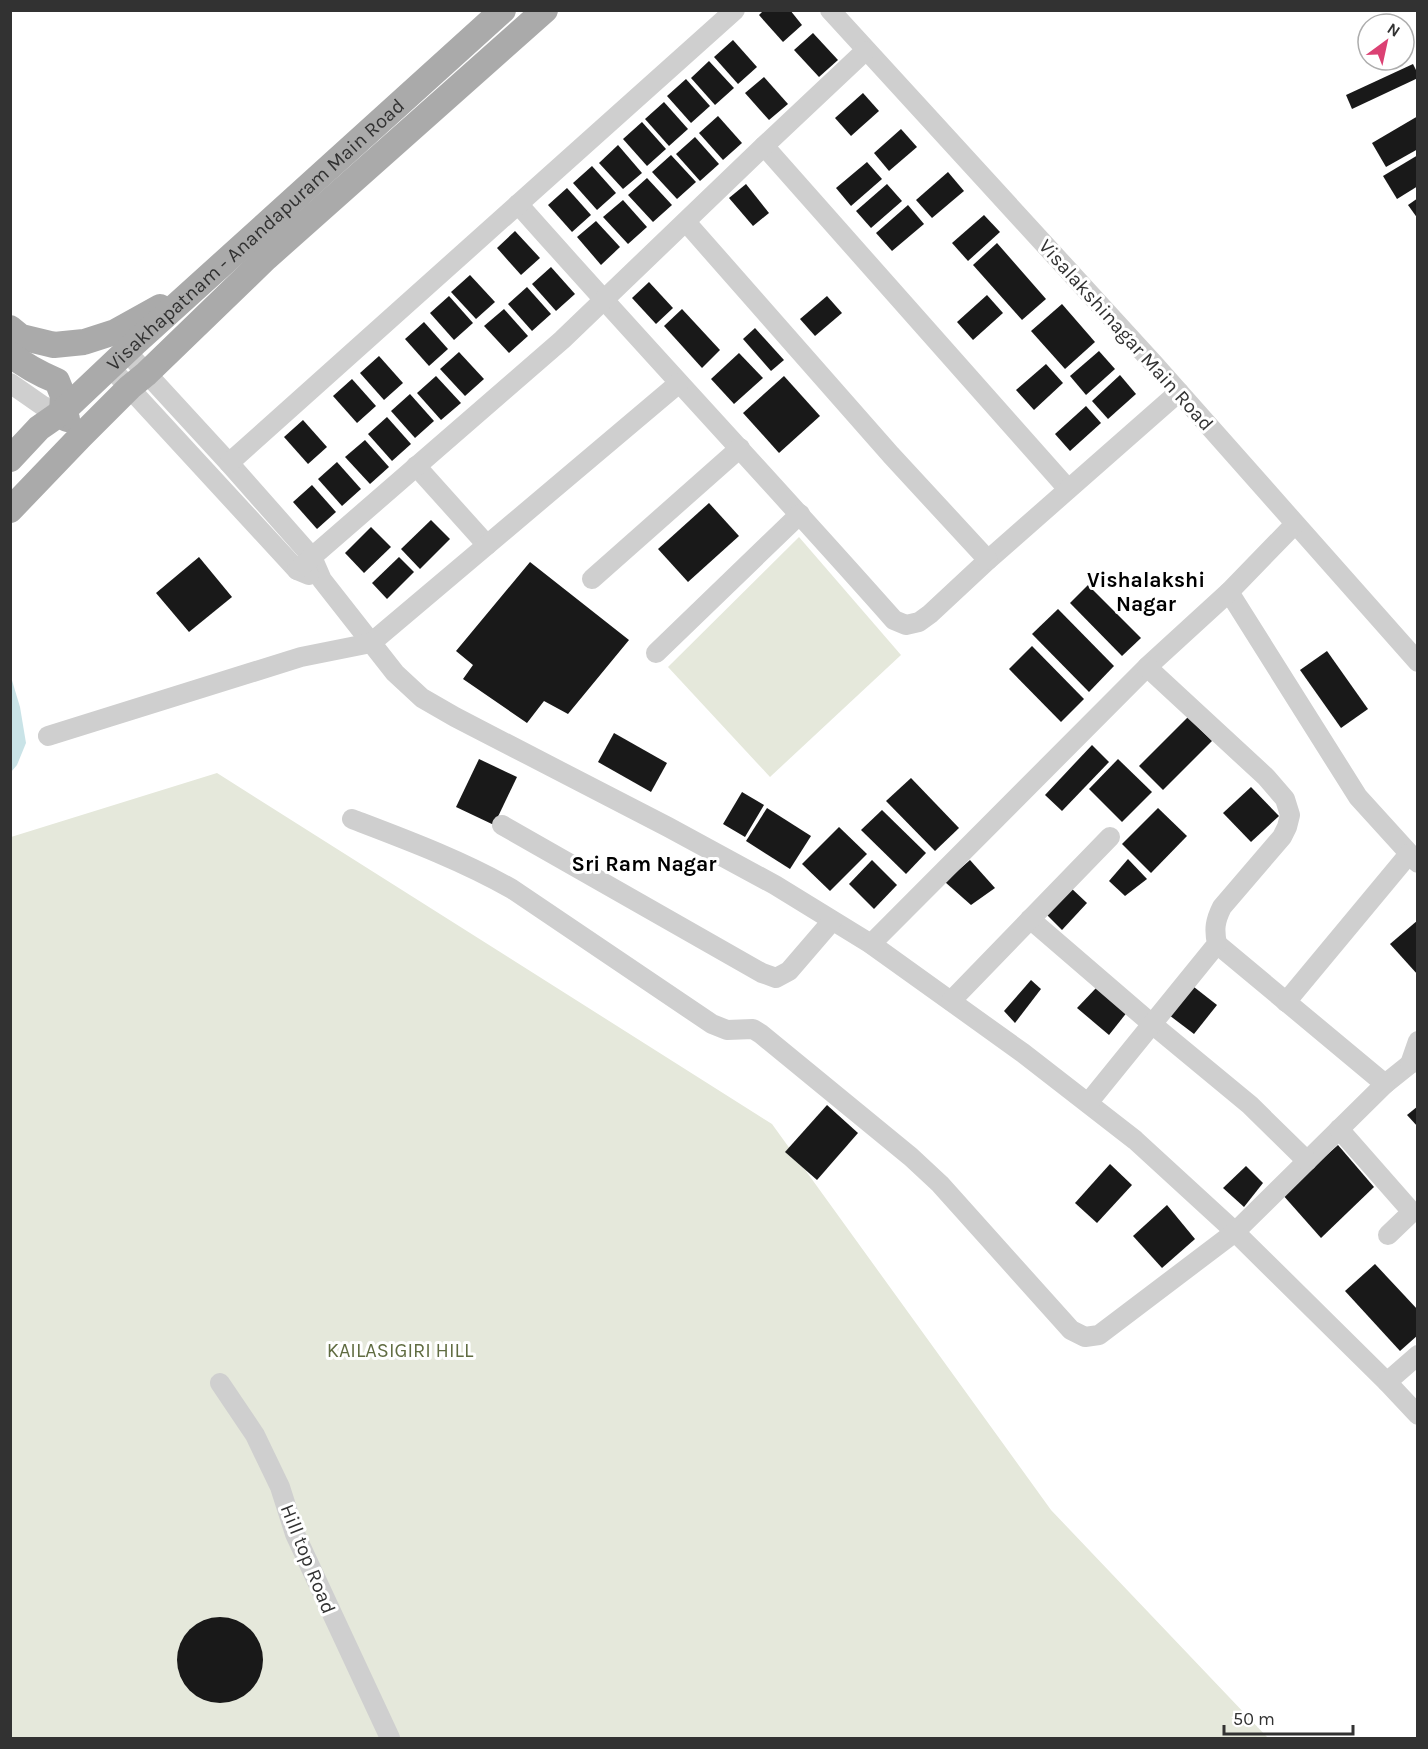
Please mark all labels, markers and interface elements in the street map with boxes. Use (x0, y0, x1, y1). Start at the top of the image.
north arrow (1356, 12, 1416, 72)
text: N (1384, 19, 1404, 41)
street label: Visakhapatnam - Anandapuram Main Road (102, 94, 409, 375)
street label: Visalakshinagar Main Road (1034, 235, 1218, 435)
district label: Vishalakshi Nagar (1087, 568, 1205, 616)
district label: Sri Ram Nagar (572, 852, 717, 876)
park label: KAILASIGIRI HILL (327, 1339, 474, 1362)
street label: Hill top Road (276, 1501, 340, 1617)
scale bar (1224, 1698, 1353, 1736)
text: 50 m (1233, 1708, 1275, 1730)

